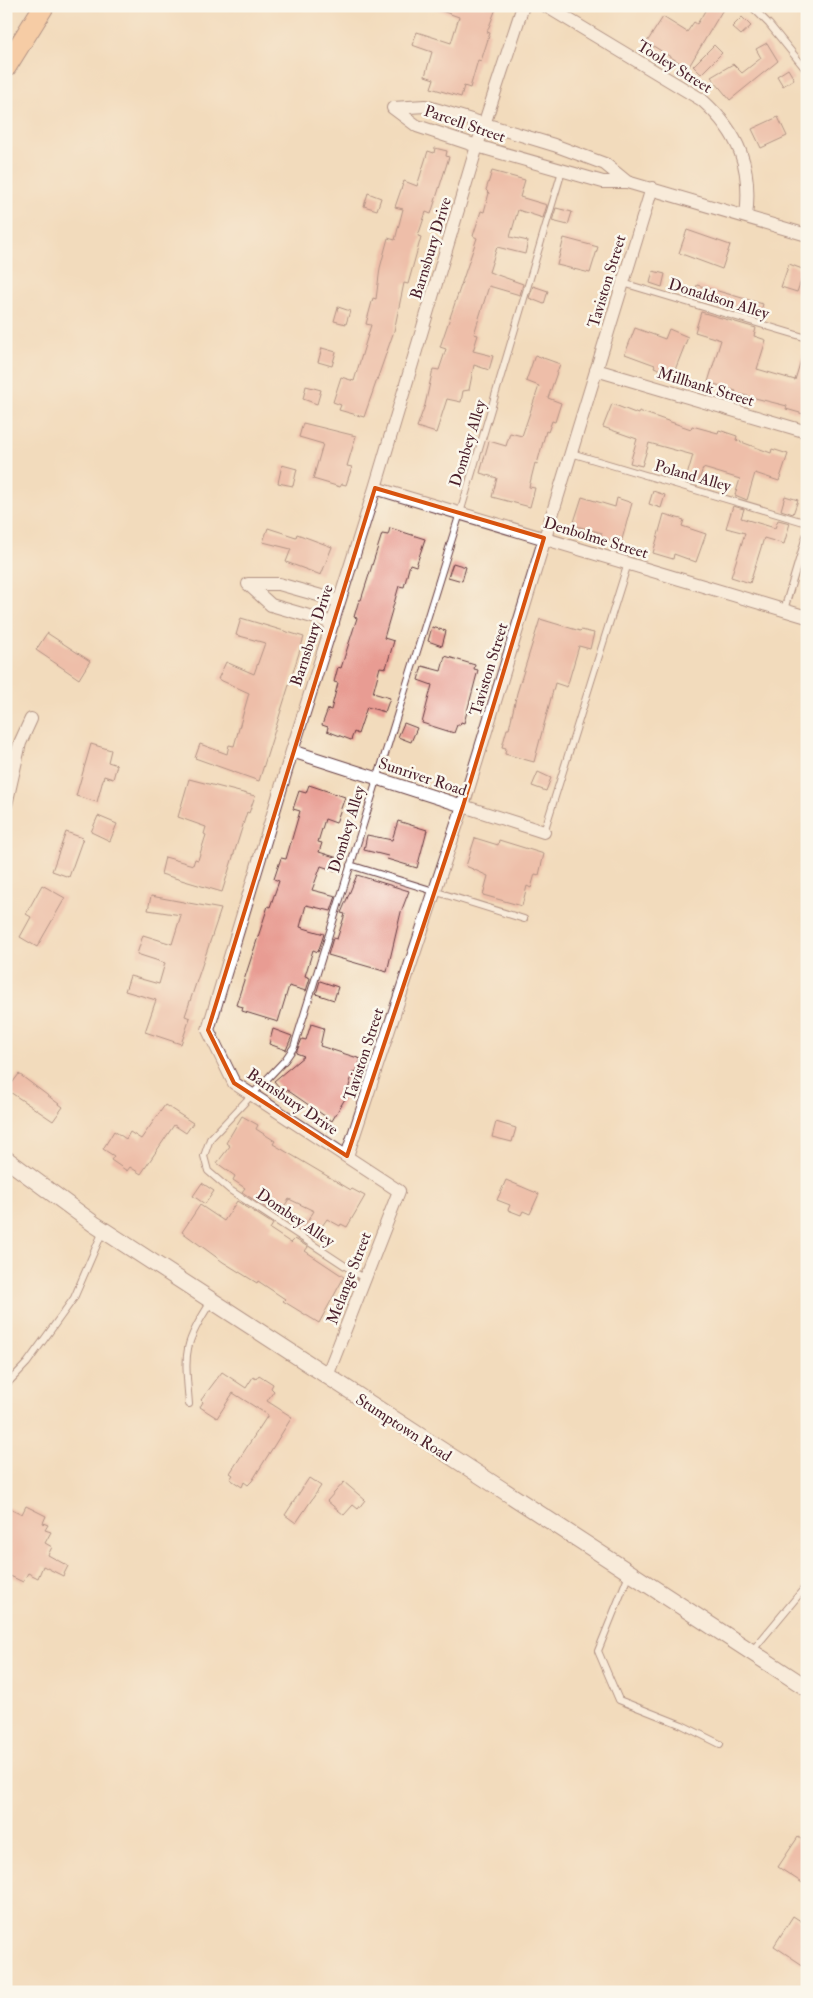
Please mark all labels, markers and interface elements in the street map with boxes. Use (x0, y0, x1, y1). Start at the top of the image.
street label: Tooley Street (633, 36, 716, 98)
street label: Parcell Street (421, 101, 508, 147)
street label: Barnsbury Drive (406, 194, 456, 302)
street label: Taviston Street (583, 232, 631, 330)
street label: Donaldson Alley (666, 274, 772, 324)
street label: Millbank Street (655, 363, 757, 411)
street label: Dombey Alley (445, 396, 491, 489)
street label: Poland Alley (652, 456, 734, 497)
street label: Denbolme Street (541, 513, 650, 563)
street label: Barnsbury Drive (286, 582, 338, 689)
street label: Taviston Street (465, 620, 513, 718)
street label: Sunriver Road (376, 753, 470, 801)
street label: Dombey Alley (324, 782, 370, 875)
street label: Taviston Street (340, 1006, 388, 1103)
street label: Barnsbury Drive (243, 1064, 342, 1140)
street label: Dombey Alley (253, 1184, 339, 1252)
street label: Melange Street (322, 1229, 376, 1327)
street label: Stumptown Road (351, 1389, 455, 1467)

